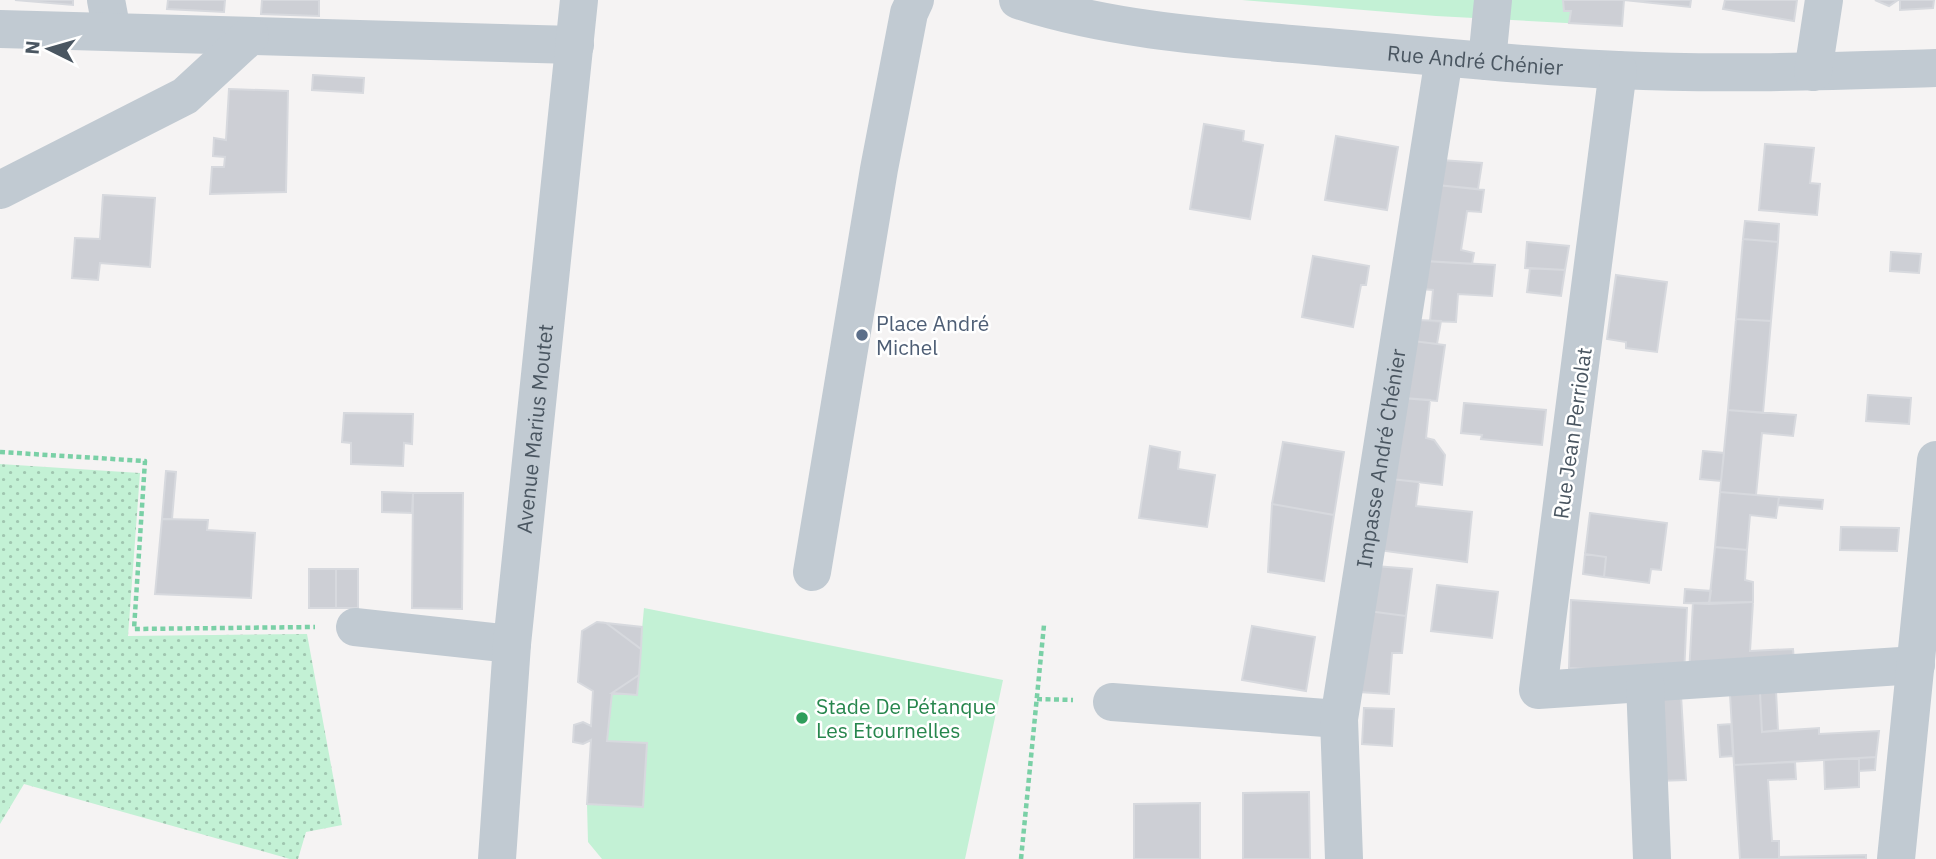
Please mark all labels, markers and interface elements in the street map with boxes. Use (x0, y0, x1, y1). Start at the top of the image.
north arrow (14, 14, 84, 84)
street label: Rue André Chénier (1386, 38, 1564, 81)
text: N (20, 40, 45, 55)
place label: Place André Michel (876, 309, 989, 361)
street label: Avenue Marius Moutet (510, 323, 559, 535)
marker: Place André Michel (854, 327, 870, 343)
street label: Impasse André Chénier (1349, 346, 1412, 570)
street label: Rue Jean Perriolat (1546, 346, 1598, 520)
place label: Stade De Pétanque Les Etournelles (816, 692, 996, 744)
marker: Stade De Pétanque Les Etournelles (794, 710, 810, 726)

